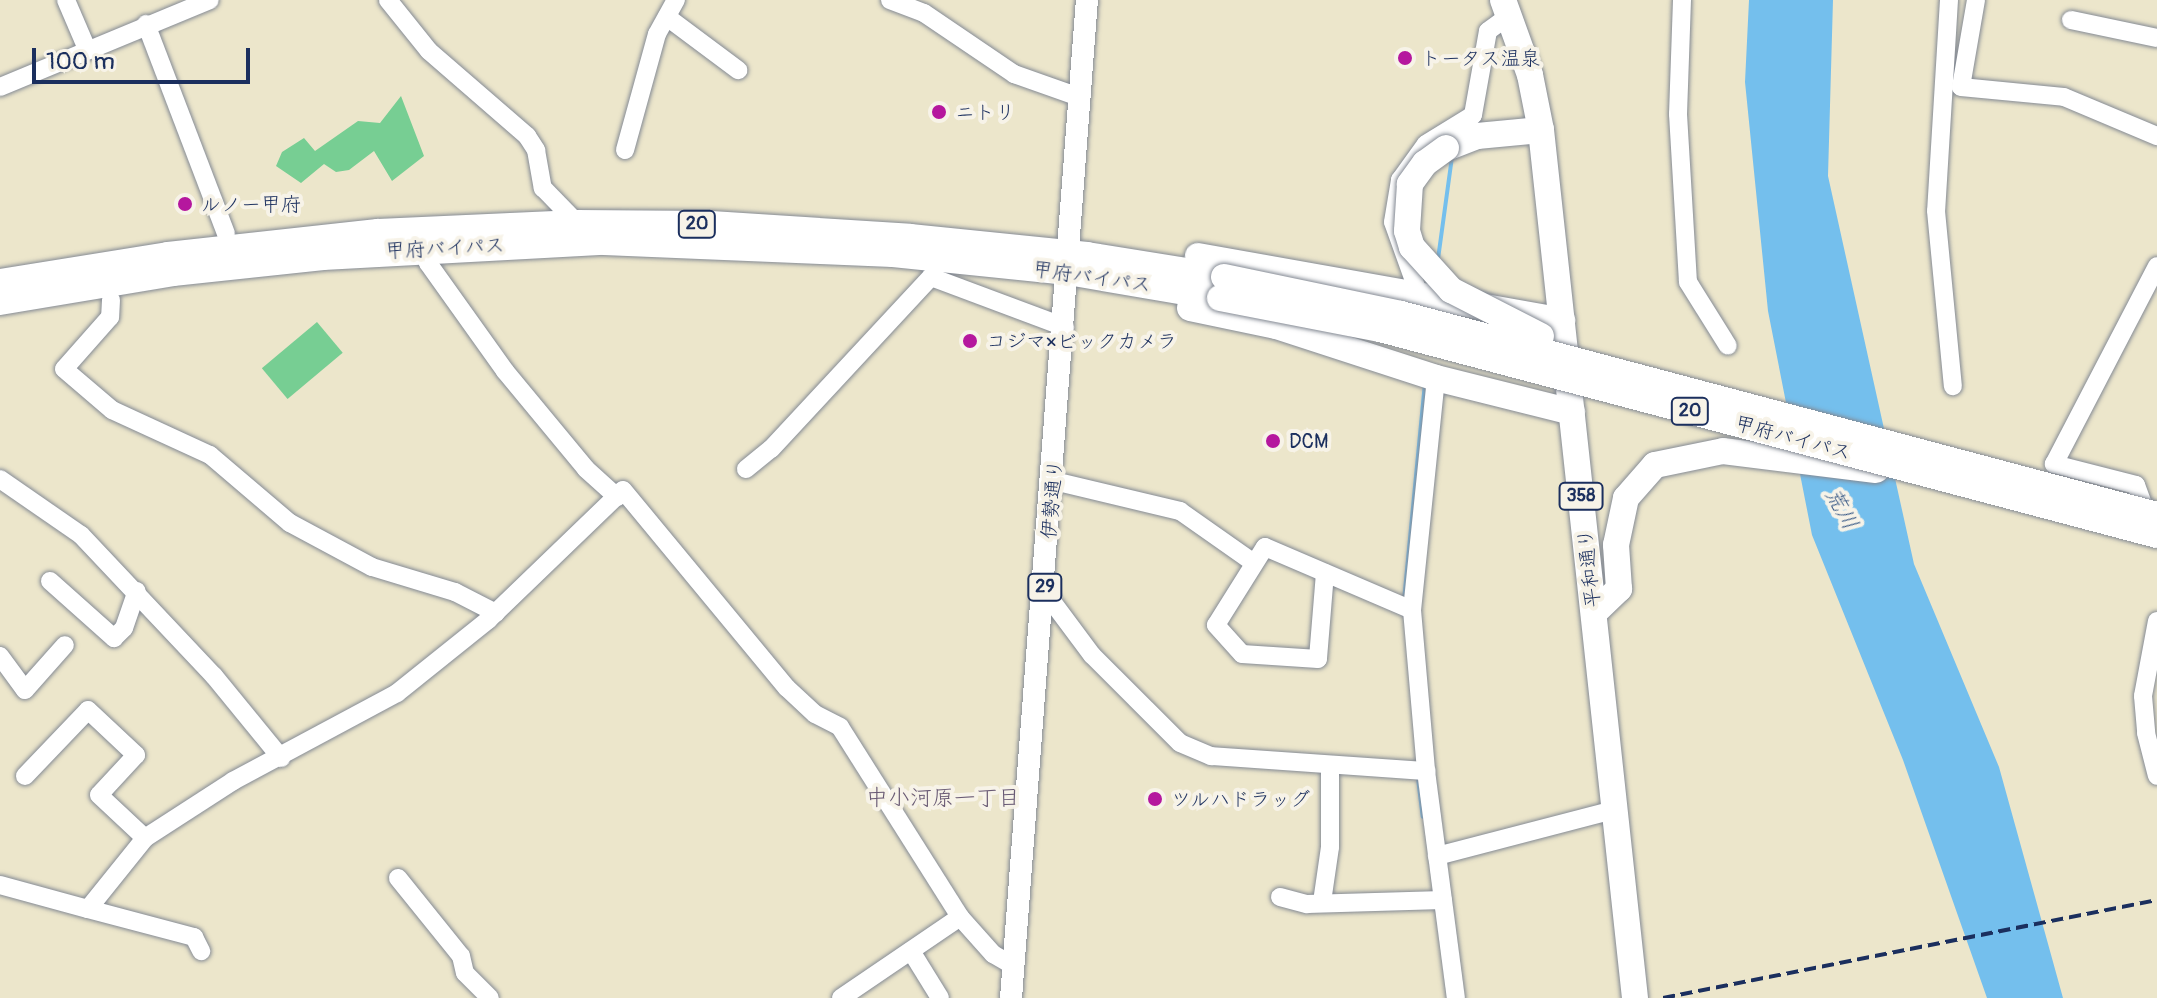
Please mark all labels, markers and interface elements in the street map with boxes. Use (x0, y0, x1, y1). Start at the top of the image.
scale bar (36, 32, 254, 82)
place label: トータス温泉 (1421, 46, 1541, 70)
text: 100 m (46, 47, 115, 76)
marker: トータス温泉 (1396, 49, 1414, 67)
place label: ニトリ (955, 100, 1015, 124)
marker: ニトリ (930, 103, 948, 121)
place label: ルノー甲府 (201, 192, 301, 216)
marker: ルノー甲府 (176, 195, 194, 213)
road number: 20 (677, 210, 717, 238)
street label: 甲府バイパス (384, 233, 506, 263)
street label: 甲府バイパス (1031, 257, 1153, 297)
place label: コジマ×ビックカメラ (986, 329, 1177, 353)
marker: コジマ×ビックカメラ (961, 332, 979, 350)
road number: 20 (1670, 397, 1710, 425)
street label: 甲府バイパス (1732, 411, 1854, 465)
place label: DCM (1289, 429, 1328, 453)
marker: DCM (1264, 432, 1282, 450)
street label: 伊勢通り (1037, 458, 1067, 540)
road number: 358 (1557, 482, 1605, 510)
water label: 荒川 (1819, 483, 1863, 535)
street label: 平和通り (1573, 527, 1605, 609)
road number: 29 (1027, 573, 1063, 601)
district label: 中小河原一丁目 (866, 786, 1020, 812)
place label: ツルハドラッグ (1171, 787, 1311, 811)
marker: ツルハドラッグ (1146, 790, 1164, 808)

